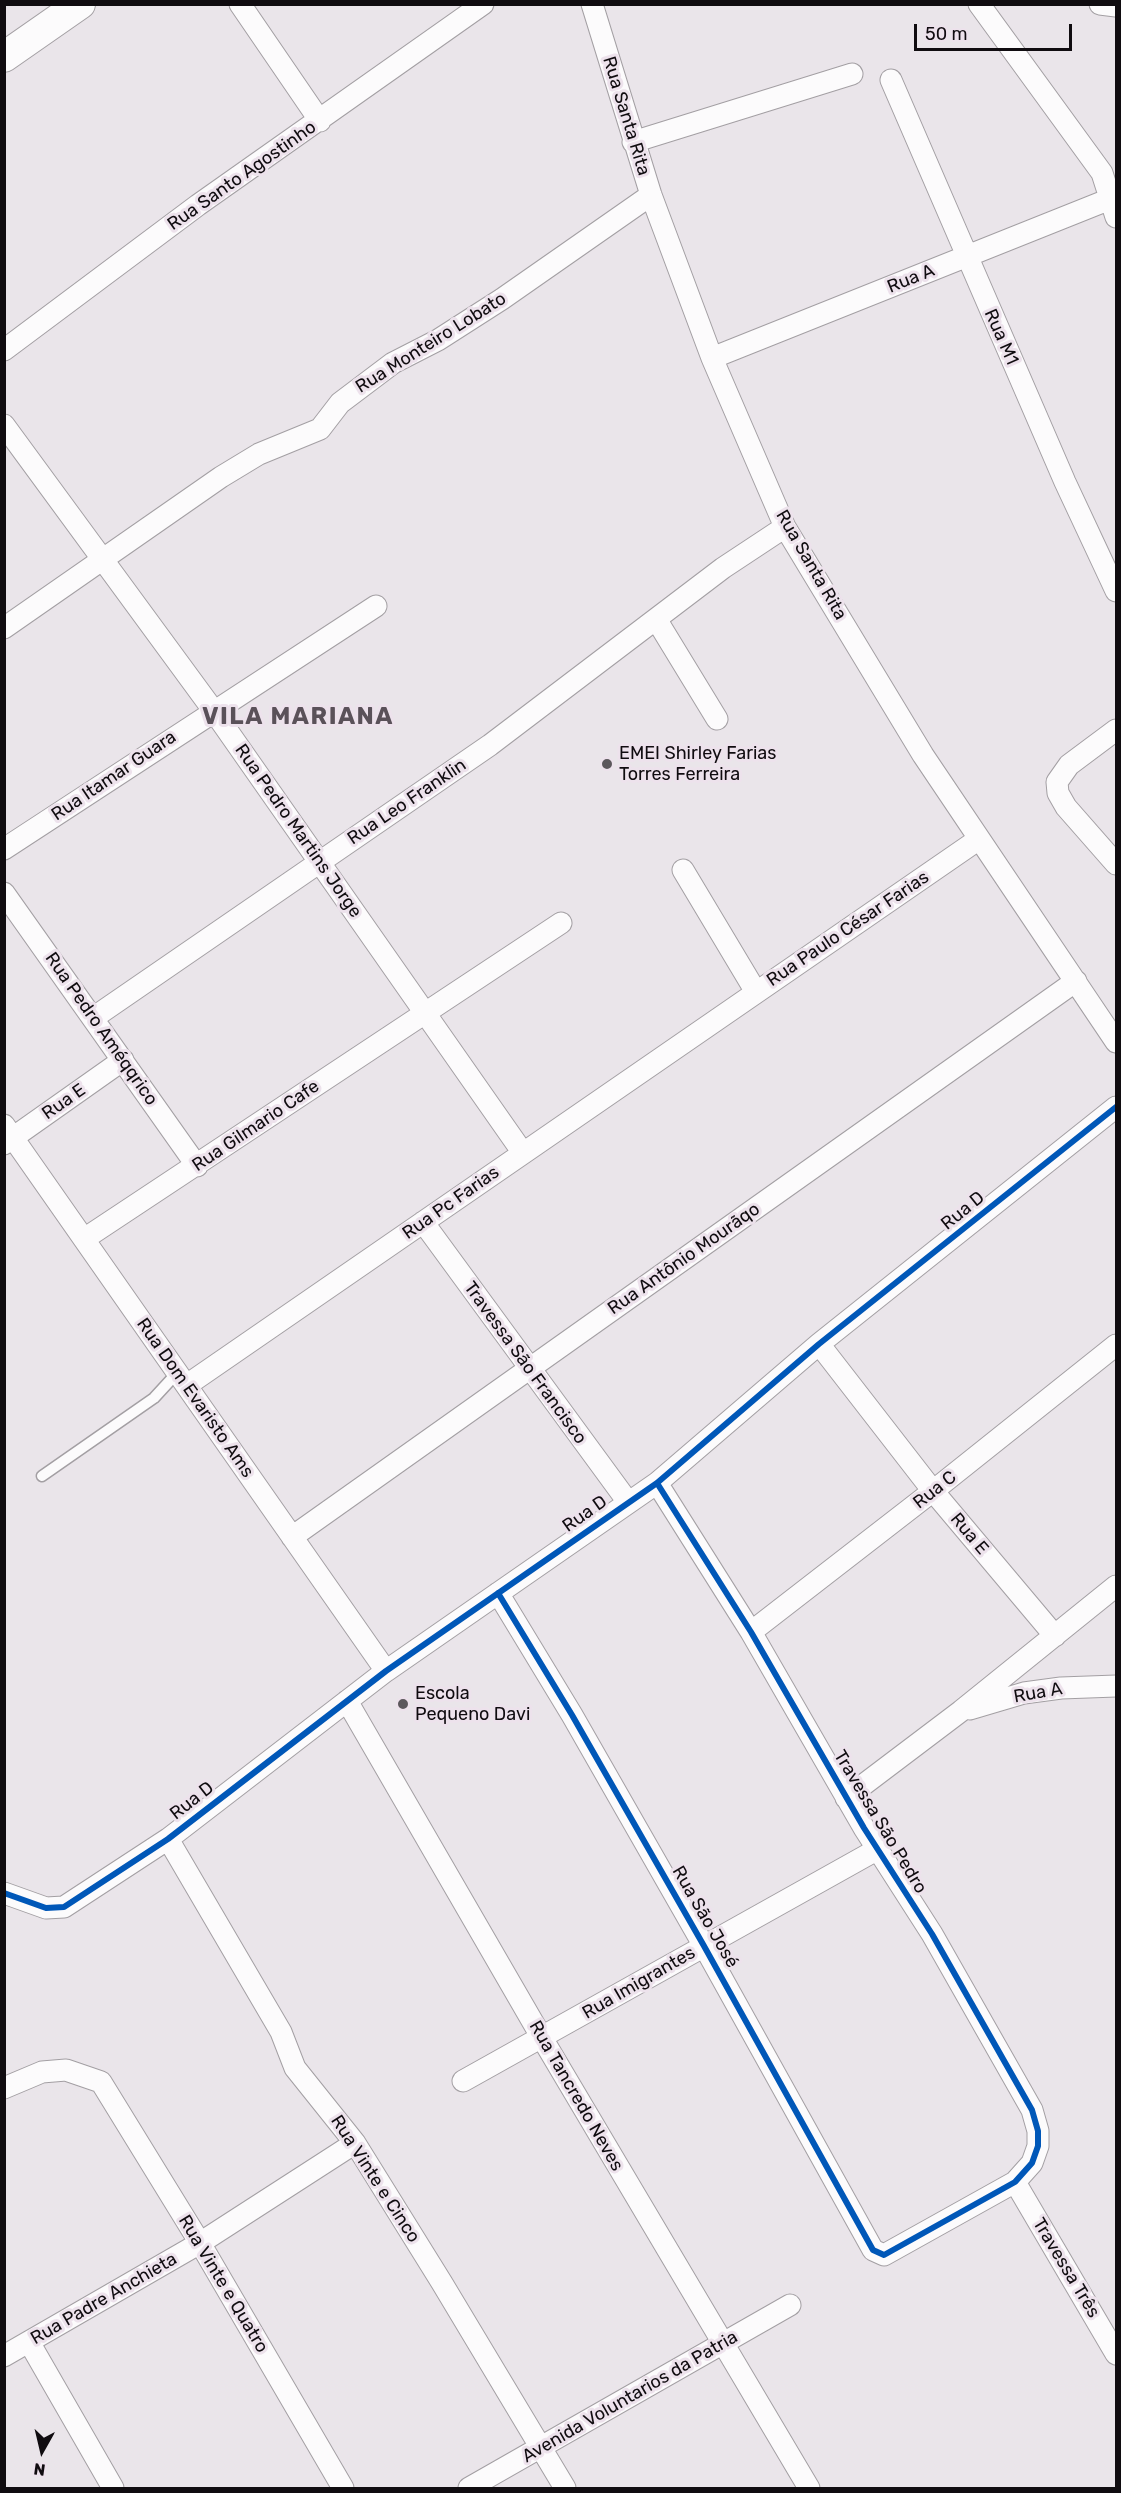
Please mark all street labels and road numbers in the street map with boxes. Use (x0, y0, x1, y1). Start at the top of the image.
street label: Rua Santa Rita (598, 54, 654, 178)
street label: Rua Santo Agostinho (164, 117, 320, 235)
street label: Rua A (884, 260, 938, 298)
street label: Rua Monteiro Lobato (352, 288, 510, 398)
street label: Rua M1 (979, 306, 1023, 368)
street label: Rua Santa Rita (771, 506, 851, 624)
street label: Rua Itamar Guara (48, 726, 180, 826)
street label: Rua Pedro Martins Jorge (230, 740, 366, 922)
street label: Rua Leo Franklin (344, 754, 470, 850)
street label: Rua Paulo César Farias (763, 867, 933, 991)
street label: Rua Pedro Améqqrico (40, 948, 162, 1110)
street label: Rua Gilmario Cafe (188, 1076, 324, 1176)
street label: Rua E (38, 1079, 90, 1125)
street label: Rua Pc Farias (399, 1162, 503, 1244)
street label: Rua D (937, 1187, 989, 1235)
street label: Rua Antônio Mourãqo (604, 1198, 764, 1320)
street label: Travessa São Francisco (459, 1278, 591, 1448)
street label: Rua Dom Evaristo Ams (132, 1314, 258, 1482)
street label: Rua C (909, 1466, 961, 1514)
street label: Rua D (559, 1491, 611, 1537)
street label: Rua E (945, 1509, 993, 1559)
street label: Rua A (1012, 1678, 1064, 1708)
street label: Travessa São Pedro (829, 1747, 931, 1897)
street label: Rua D (166, 1777, 218, 1825)
street label: Rua São José (667, 1862, 743, 1972)
street label: Rua Imigrantes (579, 1942, 699, 2024)
street label: Rua Tancredo Neves (524, 2017, 628, 2175)
street label: Rua Vinte e Cinco (326, 2111, 424, 2247)
street label: Rua Vinte e Quatro (173, 2211, 273, 2357)
street label: Travessa Três (1028, 2214, 1104, 2322)
street label: Rua Padre Anchieta (27, 2248, 181, 2350)
street label: Avenida Voluntarios da Patria (518, 2326, 742, 2468)

